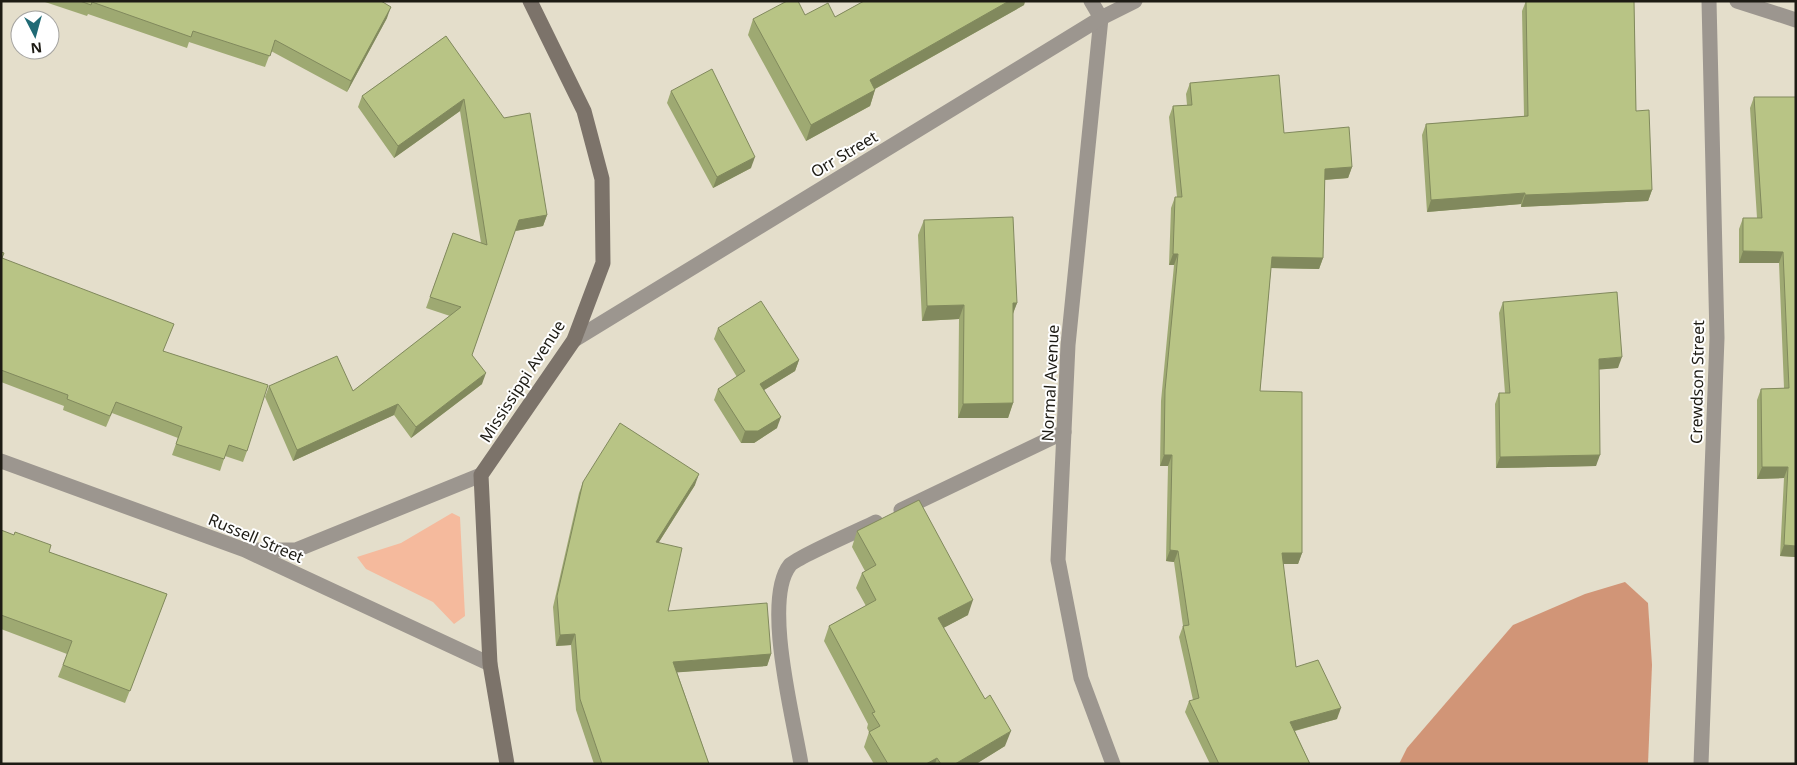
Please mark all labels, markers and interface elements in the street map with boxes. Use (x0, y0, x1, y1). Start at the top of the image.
north arrow (10, 10, 60, 60)
text: N (30, 38, 43, 58)
street label: Orr Street (806, 125, 882, 183)
street label: Mississippi Avenue (474, 316, 570, 446)
street label: Crewdson Street (1685, 320, 1709, 444)
street label: Normal Avenue (1036, 324, 1064, 442)
street label: Russell Street (205, 508, 307, 568)

